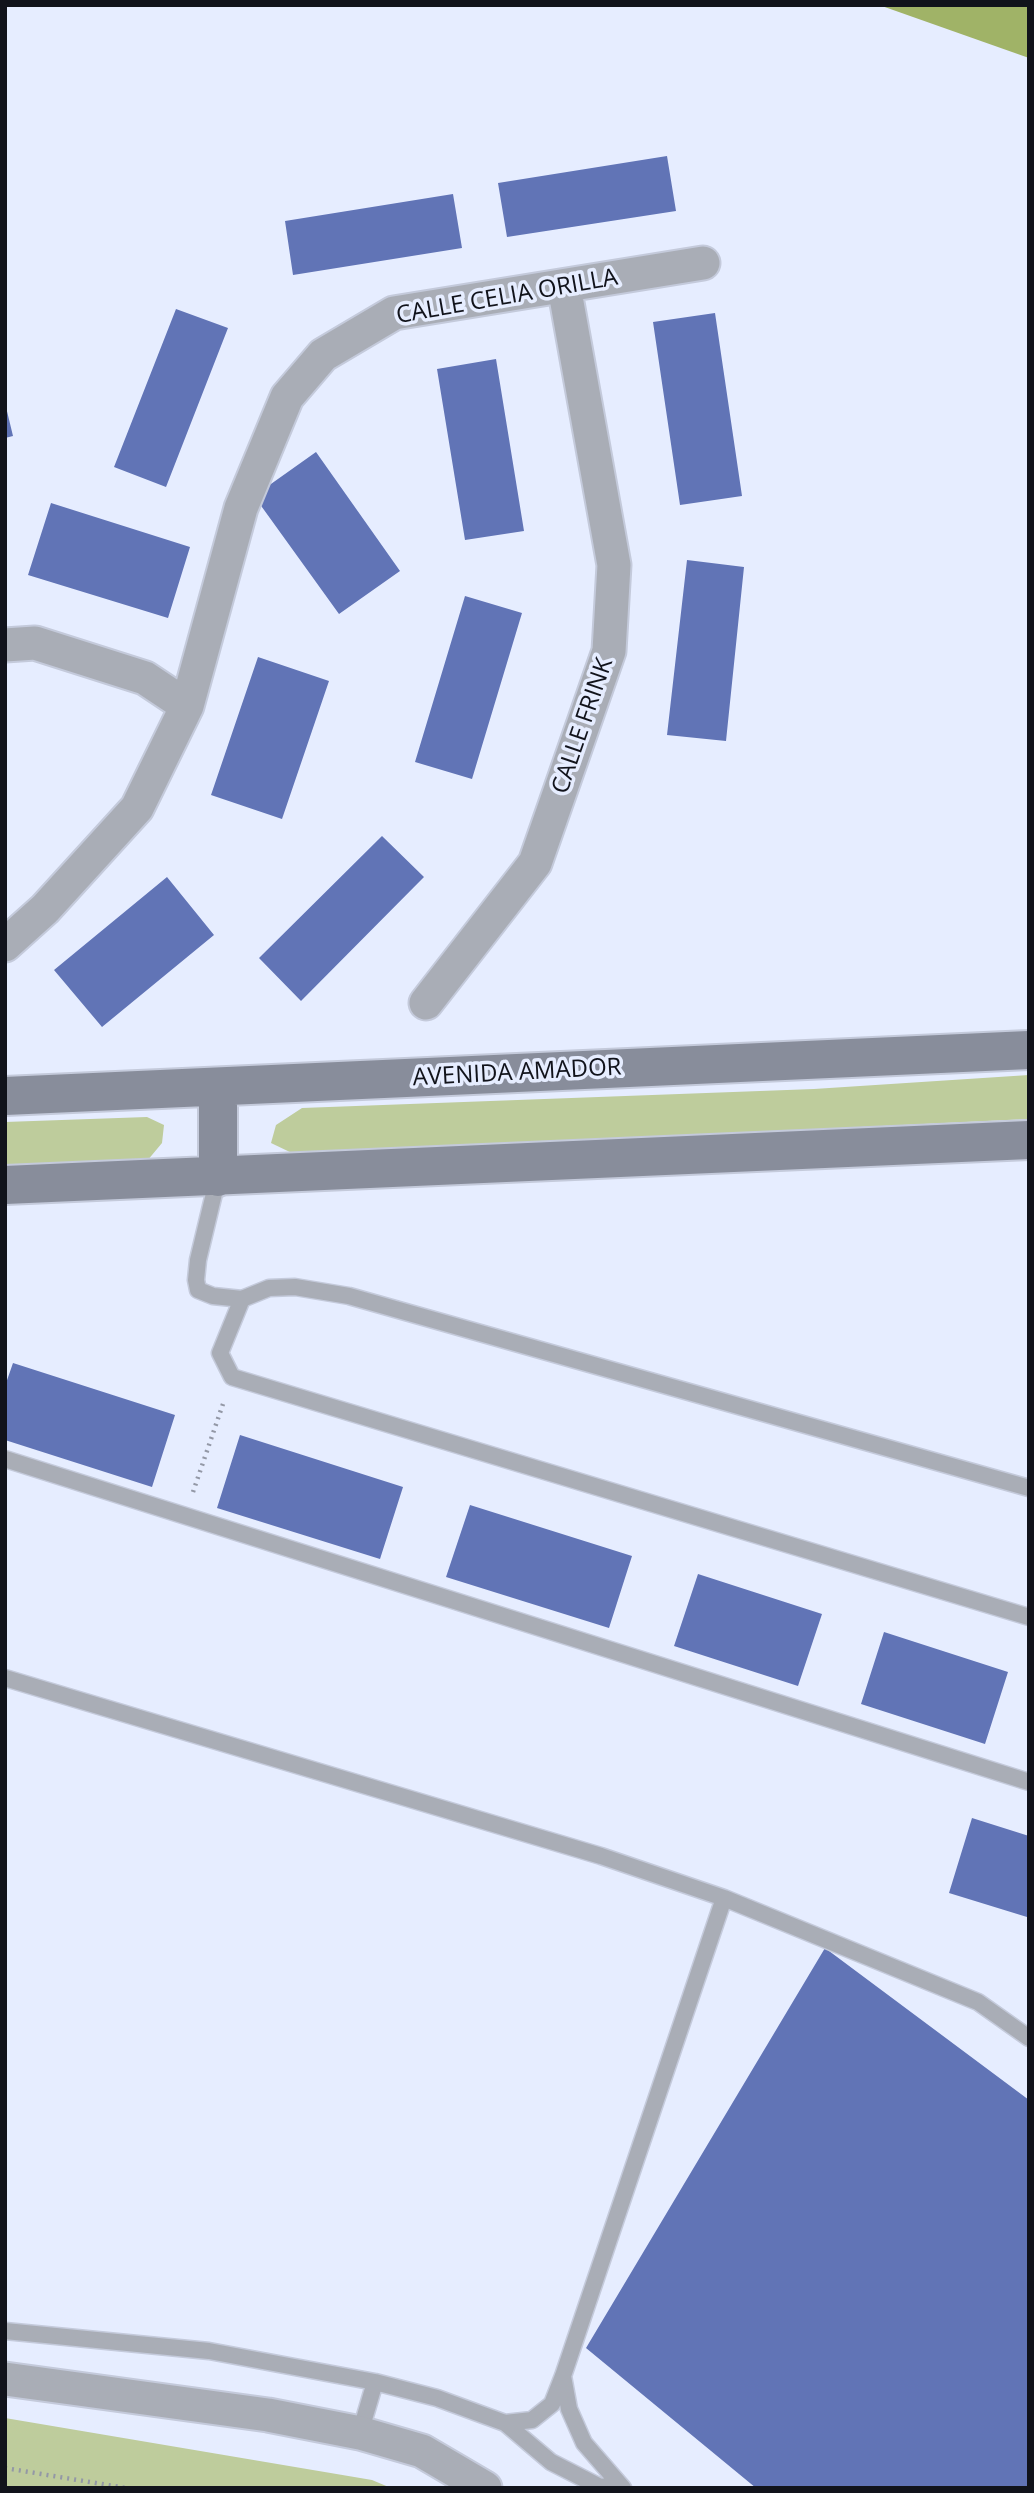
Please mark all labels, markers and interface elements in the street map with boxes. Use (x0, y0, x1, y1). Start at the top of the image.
street label: CALLE CELIA ORILLA (394, 263, 620, 331)
street label: CALLE FRINK (546, 654, 620, 798)
street label: AVENIDA AMADOR (412, 1053, 622, 1093)

